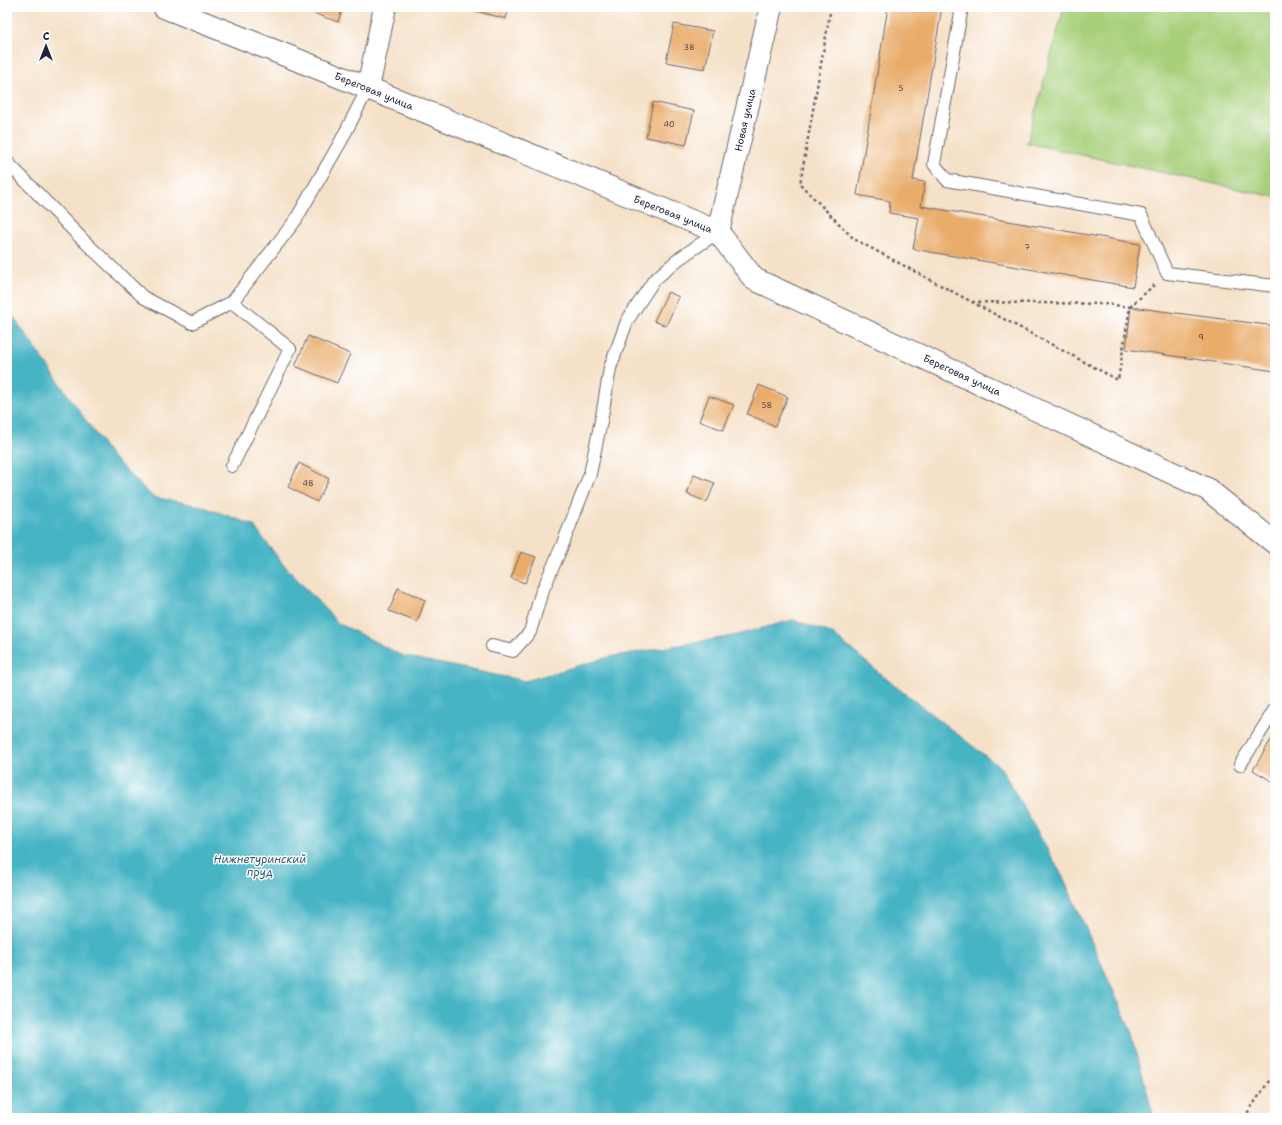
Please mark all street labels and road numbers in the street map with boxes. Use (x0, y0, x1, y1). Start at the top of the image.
street label: Береговая улица (333, 69, 416, 113)
street label: Новая улица (731, 87, 759, 153)
street label: Береговая улица (632, 192, 715, 236)
street label: Береговая улица (921, 351, 1003, 399)

